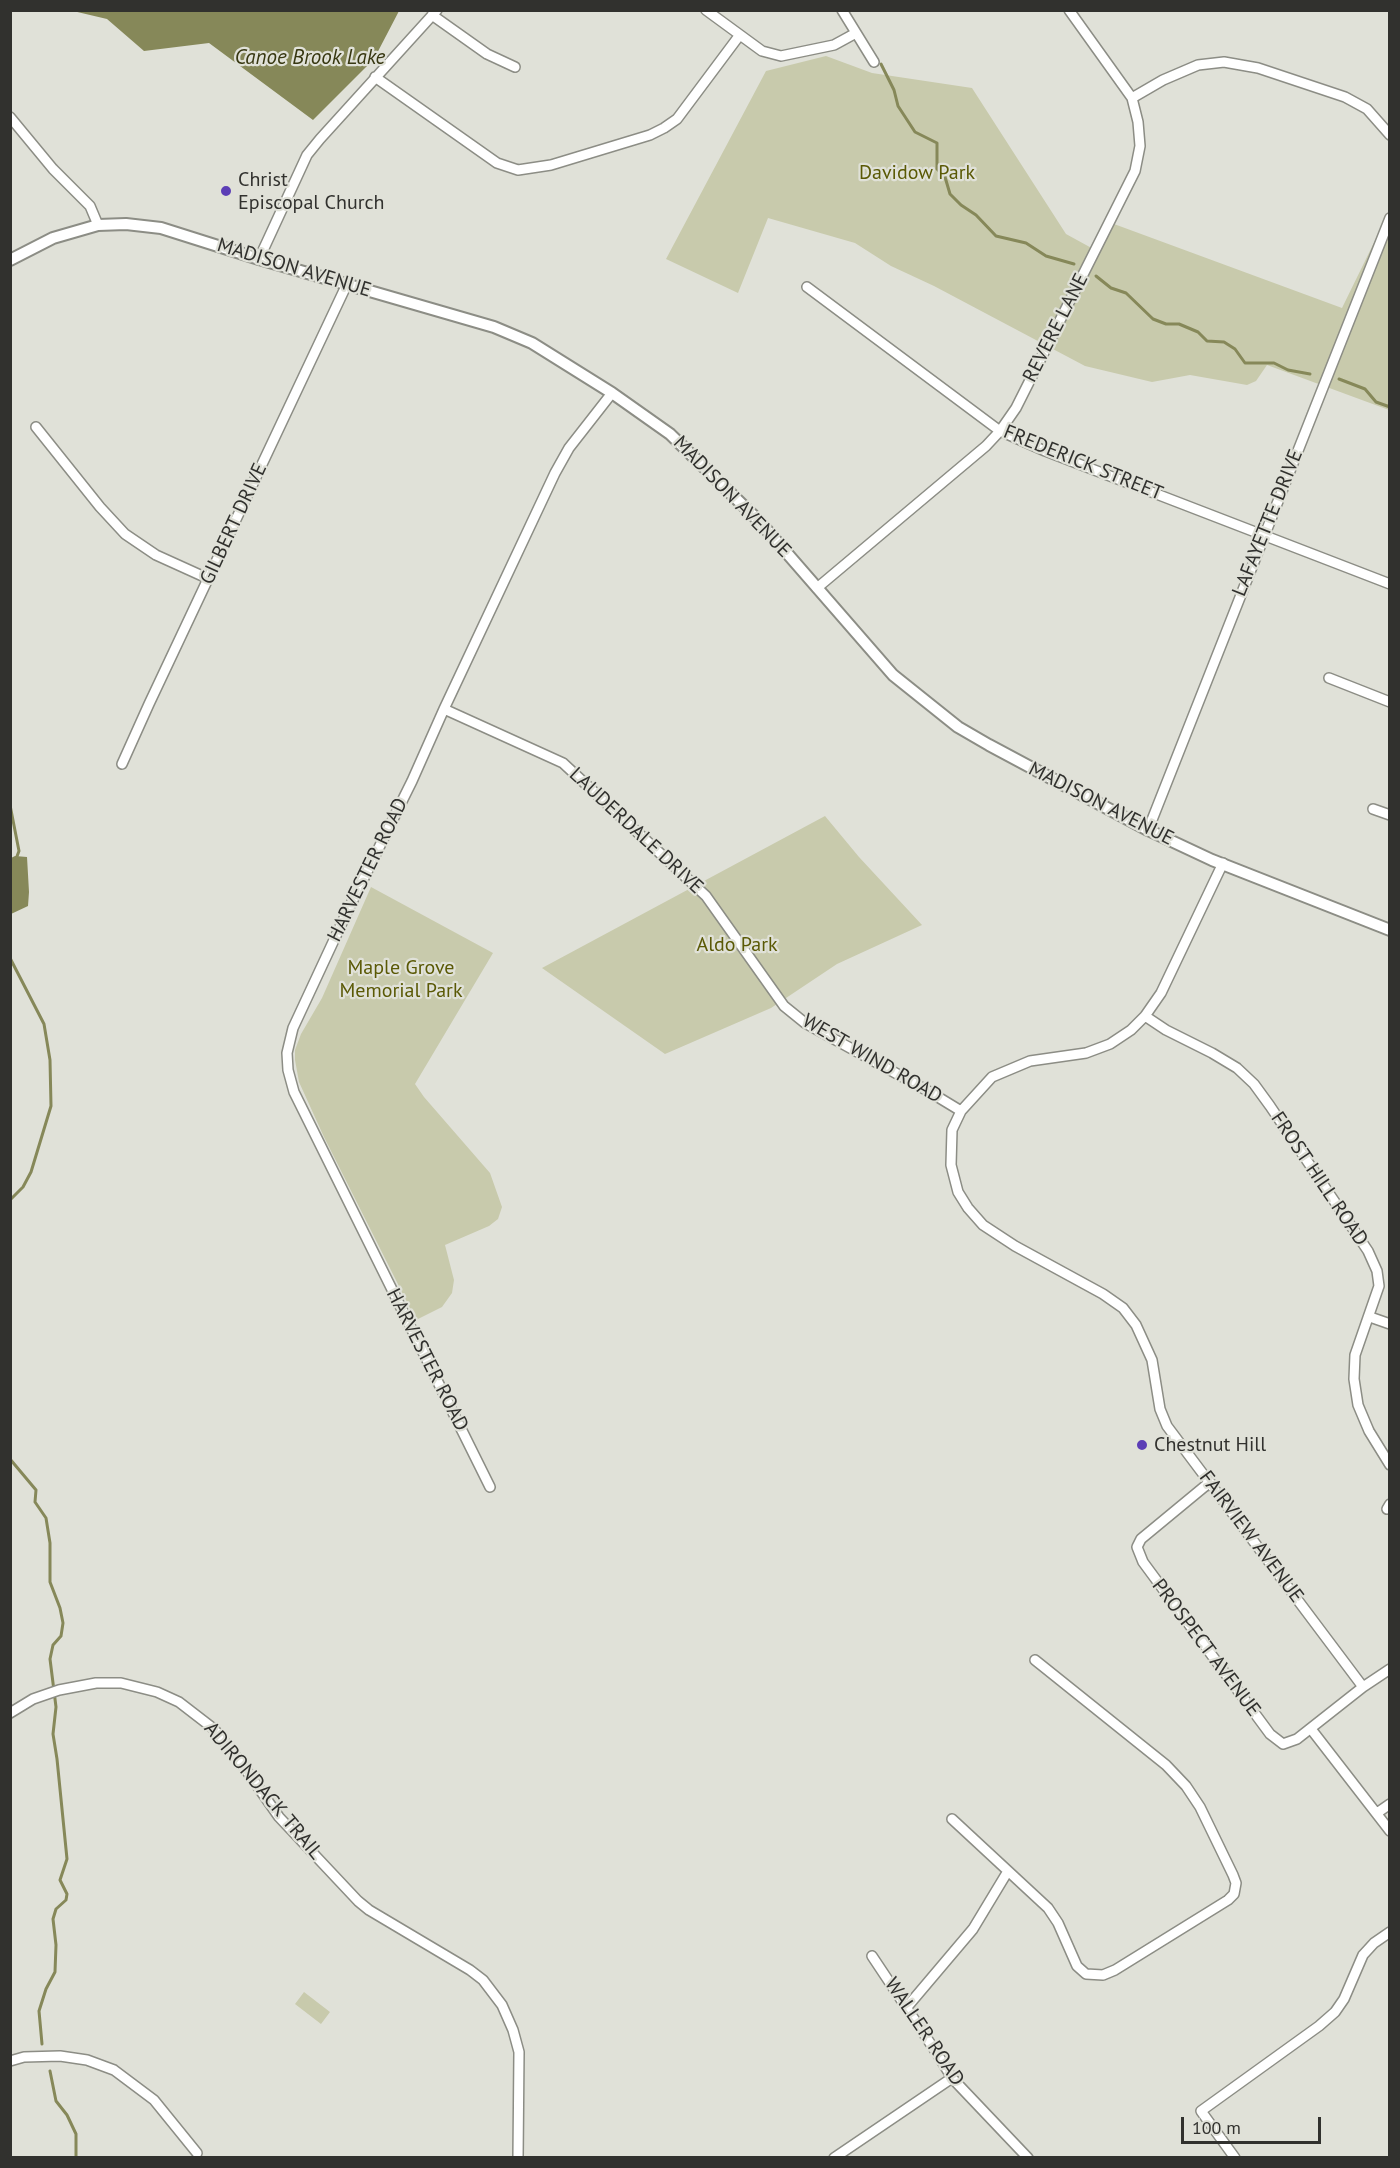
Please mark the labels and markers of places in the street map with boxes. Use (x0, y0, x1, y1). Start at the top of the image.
place label: Christ Episcopal Church (238, 168, 384, 215)
marker: Christ Episcopal Church (219, 184, 233, 198)
place label: Chestnut Hill (1154, 1433, 1266, 1457)
marker: Chestnut Hill (1135, 1438, 1149, 1452)

